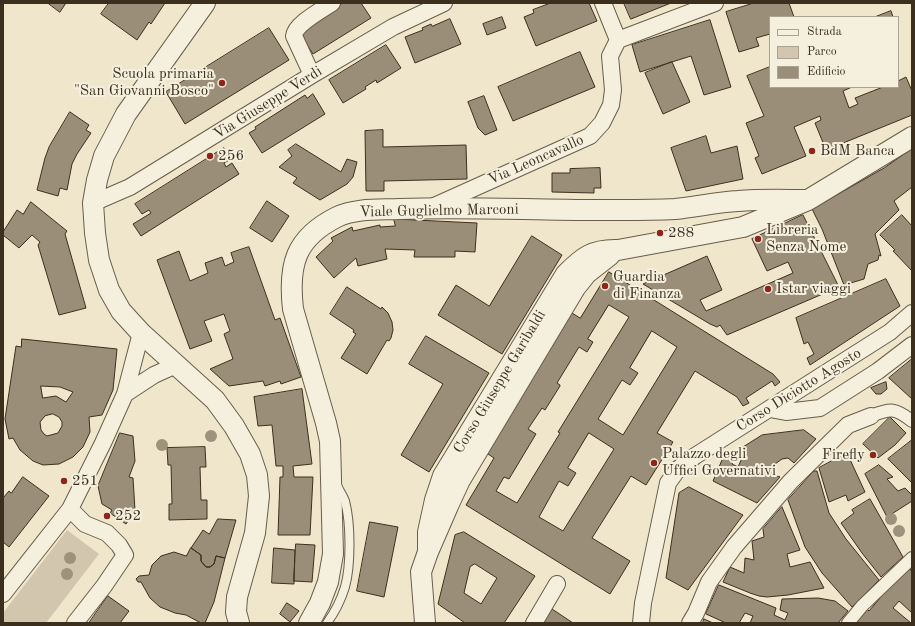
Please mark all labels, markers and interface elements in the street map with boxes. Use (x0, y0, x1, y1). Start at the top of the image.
legend (769, 16, 899, 88)
text: Strada (807, 26, 842, 38)
text: Parco (807, 46, 837, 58)
street label: Via Giuseppe Verdi (210, 62, 326, 144)
place label: Scuola primaria "San Giovanni Bosco" (74, 65, 214, 100)
text: Edificio (807, 66, 846, 78)
marker: Scuola primaria "San Giovanni Bosco" (217, 78, 227, 88)
street label: Via Leoncavallo (485, 131, 587, 189)
place label: BdM Banca (820, 142, 895, 160)
marker: BdM Banca (807, 146, 817, 156)
place label: 256 (218, 147, 244, 165)
marker: 256 (205, 151, 215, 161)
street label: Viale Guglielmo Marconi (359, 201, 519, 221)
place label: Libreria Senza Nome (766, 221, 846, 256)
place label: 288 (668, 224, 694, 242)
marker: 288 (655, 228, 665, 238)
marker: Libreria Senza Nome (753, 234, 763, 244)
place label: Guardia di Finanza (613, 268, 681, 303)
place label: Istar viaggi (776, 280, 851, 298)
marker: Guardia di Finanza (600, 281, 610, 291)
marker: Istar viaggi (763, 284, 773, 294)
street label: Corso Giuseppe Garibaldi (450, 307, 550, 457)
street label: Corso Diciotto Agosto (733, 344, 865, 436)
place label: Palazzo degli Uffici Governativi (662, 445, 776, 480)
place label: Firefly (822, 446, 865, 464)
marker: Firefly (868, 450, 878, 460)
marker: Palazzo degli Uffici Governativi (649, 458, 659, 468)
place label: 251 (72, 472, 98, 490)
marker: 251 (59, 476, 69, 486)
place label: 252 (115, 507, 141, 525)
marker: 252 (102, 511, 112, 521)

